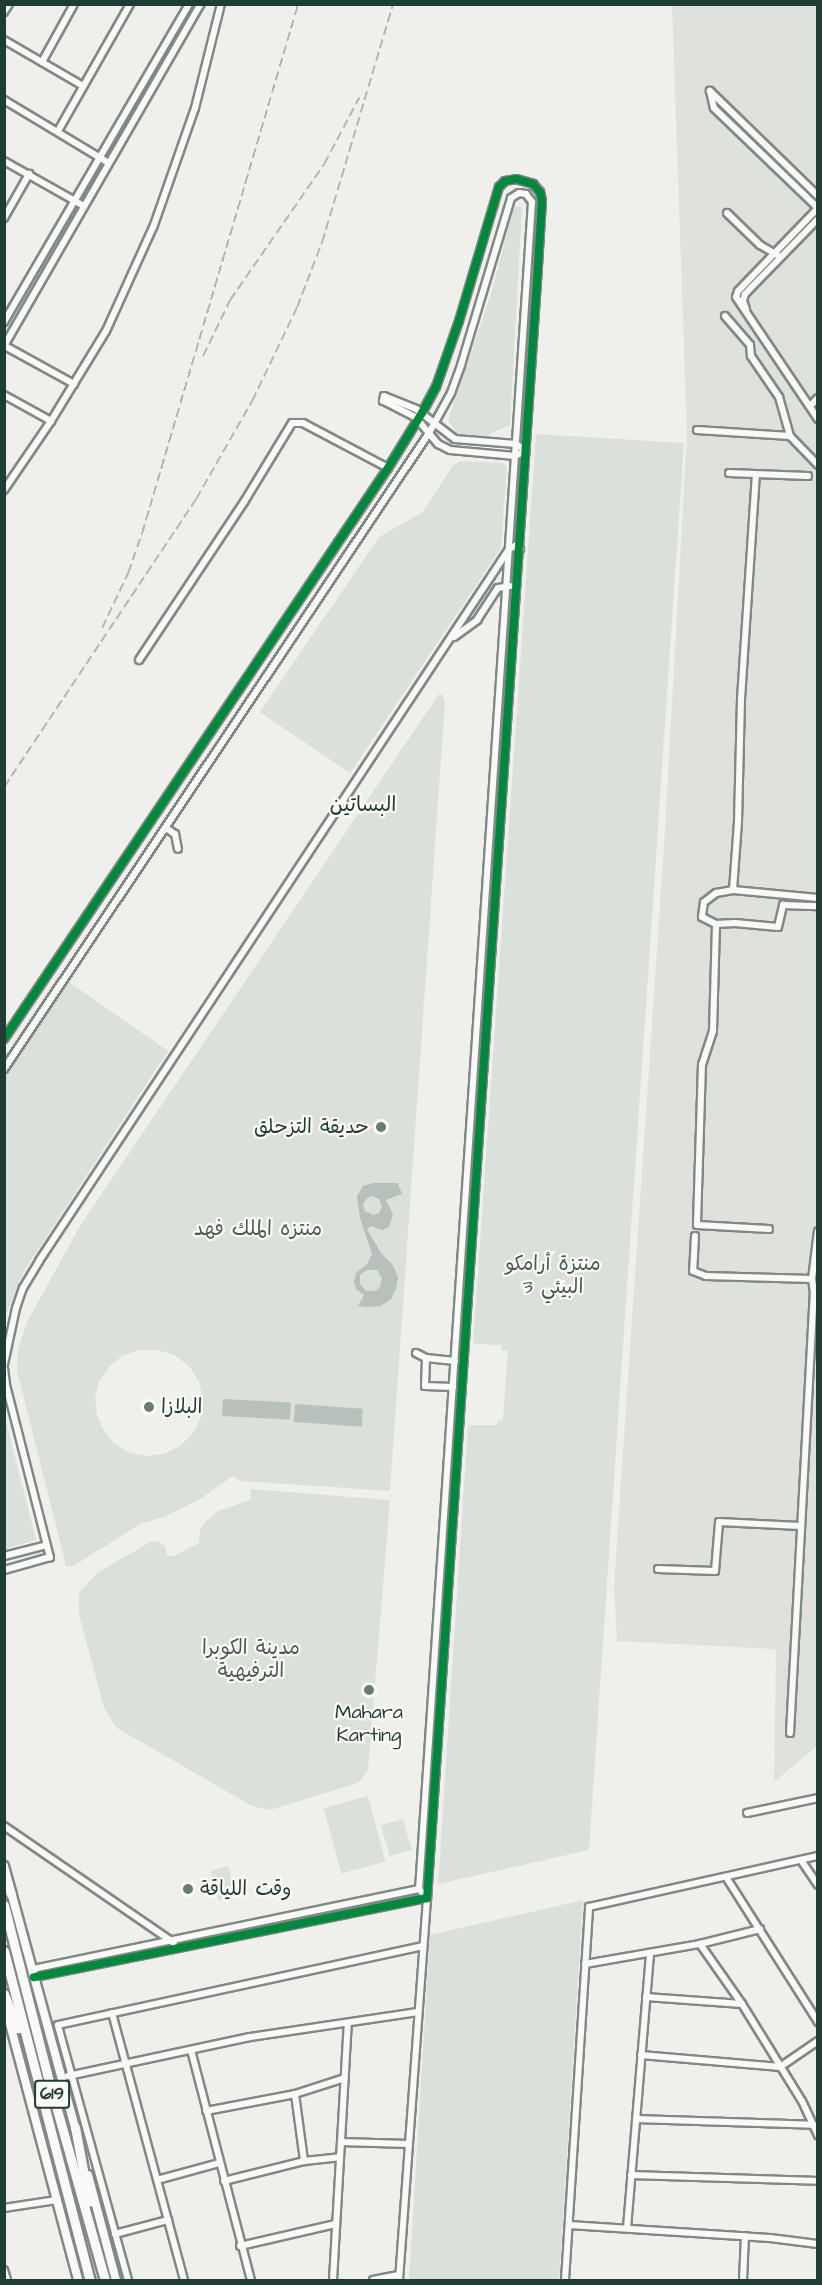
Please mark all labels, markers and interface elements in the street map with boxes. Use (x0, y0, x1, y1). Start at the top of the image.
district label: البساتين (330, 792, 396, 818)
place label: حديقة التزحلق (254, 1115, 369, 1139)
marker: حديقة التزحلق (374, 1120, 388, 1134)
park label: منتزه الملك فهد (194, 1217, 322, 1241)
park label: منتزة أرامكو البيئي 3 (505, 1252, 601, 1299)
place label: البلازا (161, 1395, 202, 1419)
marker: البلازا (142, 1400, 156, 1414)
park label: مدينة الكوبرا الترفيهية (202, 1636, 300, 1683)
marker: Mahara Karting (362, 1683, 376, 1697)
place label: Mahara Karting (335, 1700, 403, 1747)
place label: وقت اللياقة (200, 1877, 292, 1901)
marker: وقت اللياقة (181, 1882, 195, 1896)
road number: 619 (34, 2079, 70, 2109)

